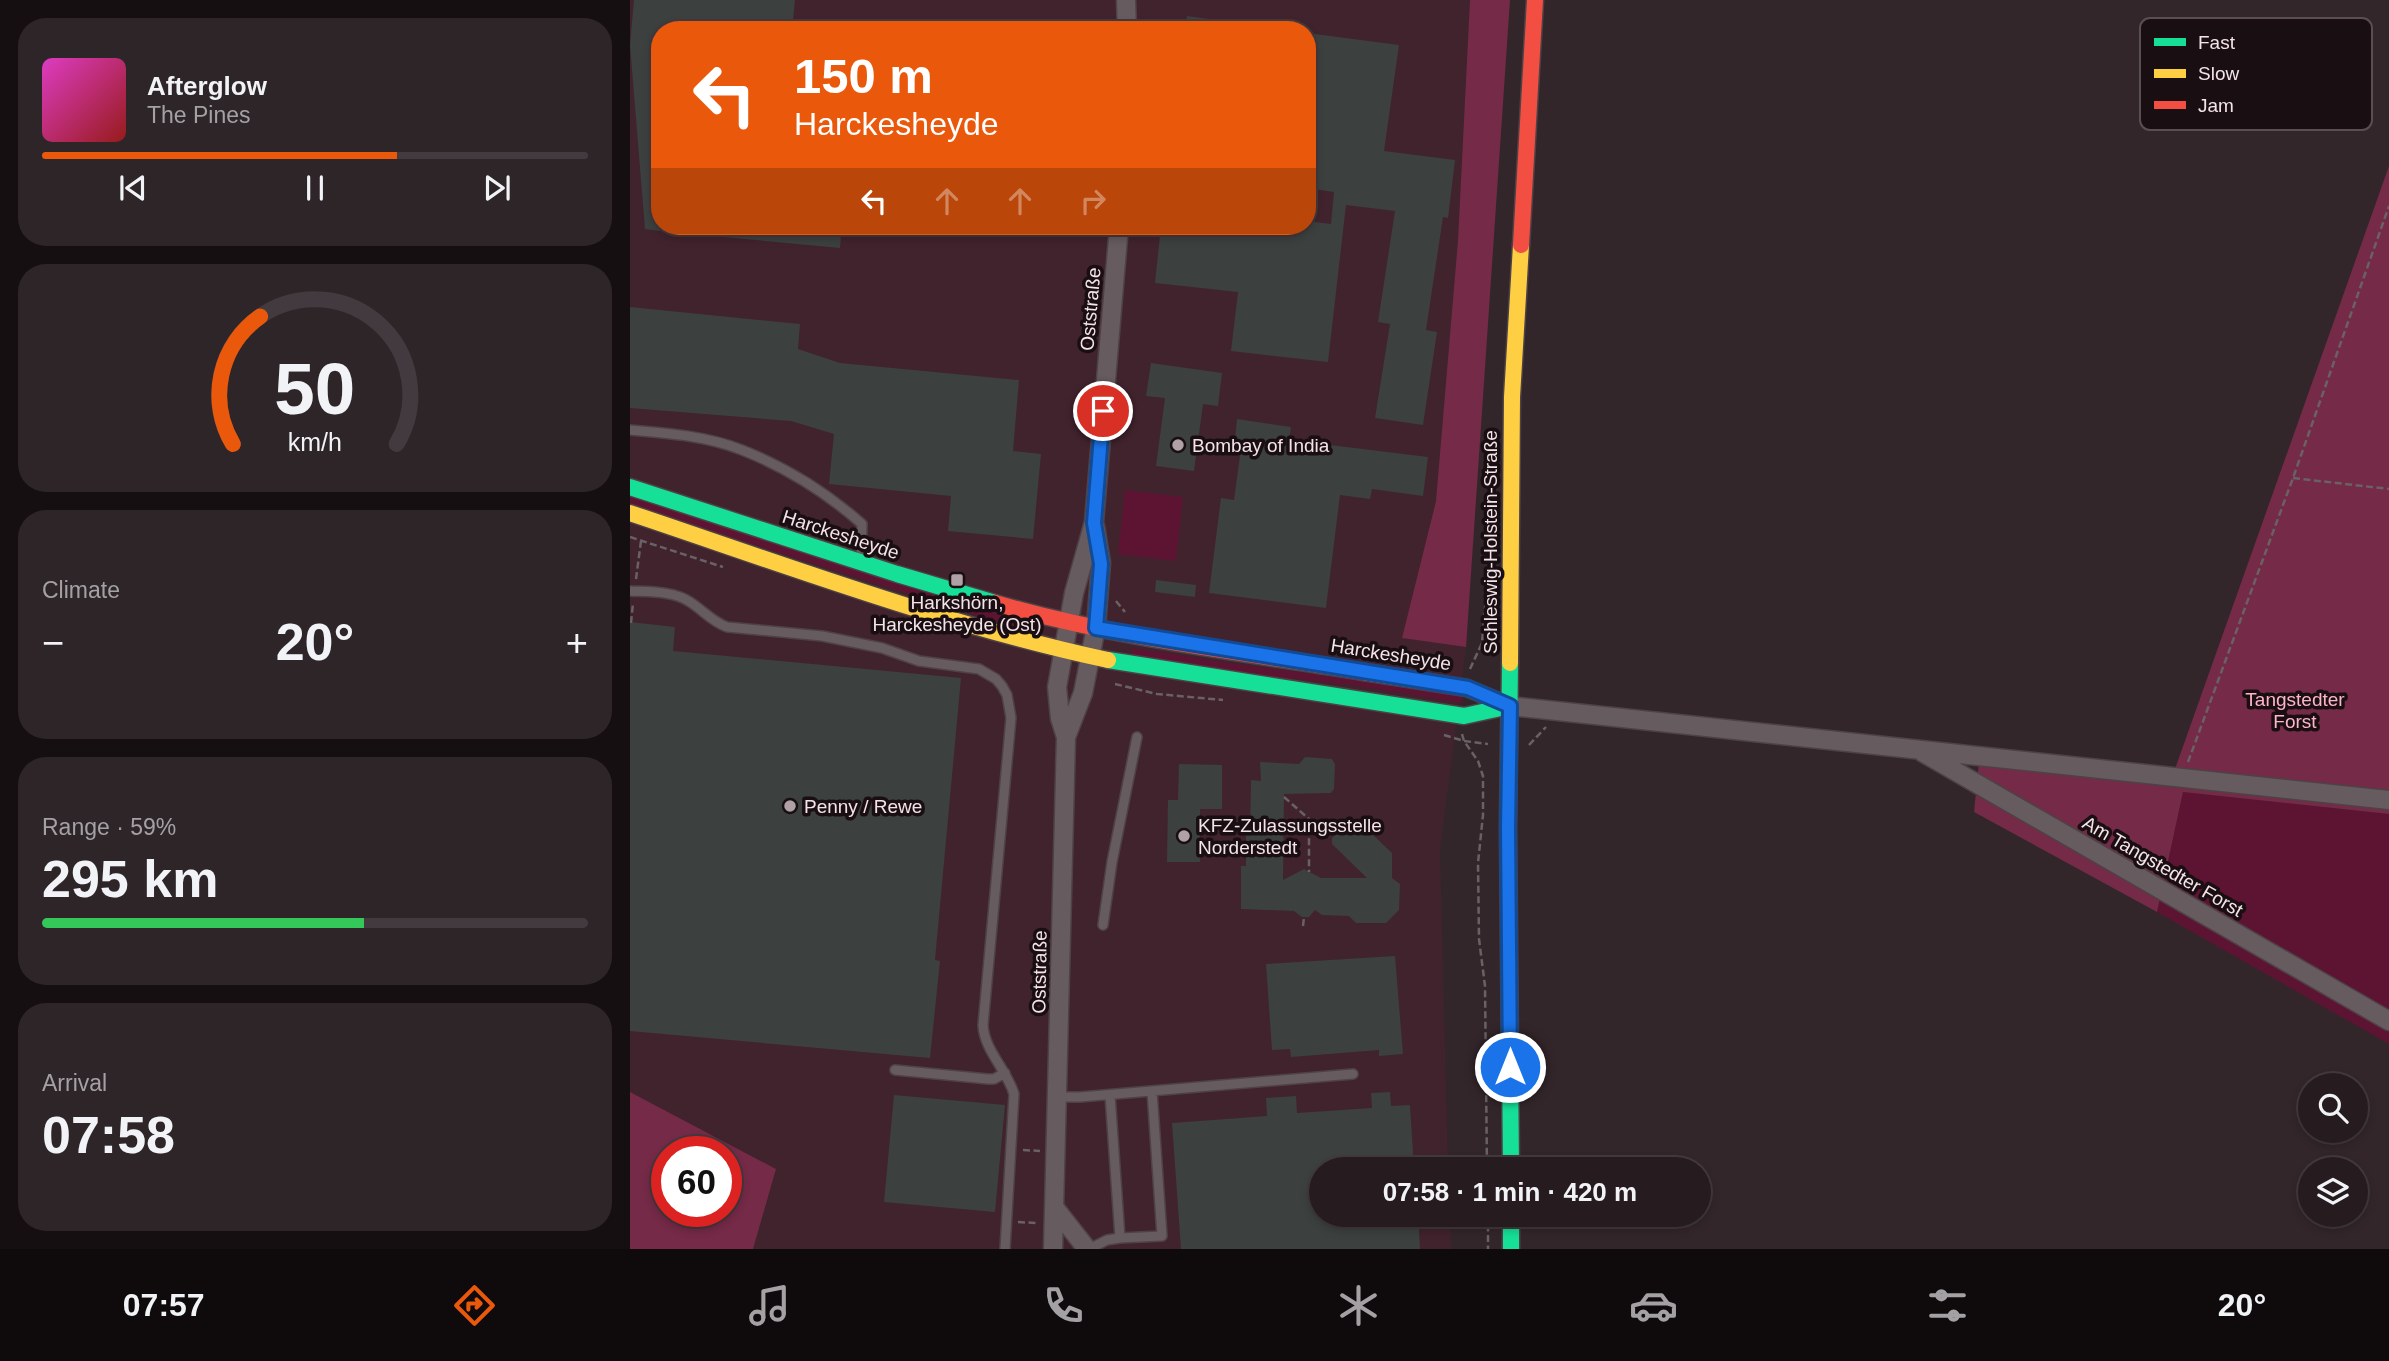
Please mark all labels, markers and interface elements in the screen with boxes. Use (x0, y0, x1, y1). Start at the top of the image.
legend (2140, 18, 2372, 130)
text: Fast (2198, 32, 2236, 53)
icon: left (679, 49, 770, 140)
text: 150 m (794, 49, 933, 103)
text: Slow (2198, 63, 2239, 84)
text: Afterglow (147, 71, 267, 101)
text: Jam (2198, 95, 2234, 116)
text: The Pines (147, 102, 251, 128)
text: Harckesheyde (794, 106, 999, 142)
icon: previous (114, 169, 152, 207)
icon: pause (296, 169, 334, 207)
icon: next (478, 169, 516, 207)
icon: left (855, 182, 893, 220)
icon: ahead (928, 182, 966, 220)
icon: ahead (1001, 182, 1039, 220)
icon: right (1074, 182, 1112, 220)
street label: Oststraße (1076, 267, 1105, 352)
text: 50 (275, 349, 355, 430)
pin (1073, 381, 1133, 441)
icon: arrive (1084, 392, 1122, 430)
text: km/h (288, 428, 342, 456)
street label: Schleswig-Holstein-Straße (1480, 430, 1501, 654)
place label: Bombay of India (1192, 435, 1330, 456)
marker: Bombay of India (1170, 437, 1186, 453)
street label: Harckesheyde (780, 506, 902, 563)
marker: Harkshörn, Harckesheyde (Ost) (949, 572, 965, 588)
text: Climate (42, 577, 120, 603)
place label: Harkshörn, Harckesheyde (Ost) (873, 592, 1041, 635)
text: 20° (276, 613, 354, 671)
text: − (42, 622, 64, 664)
text: + (566, 622, 588, 664)
street label: Harckesheyde (1329, 635, 1453, 674)
park label: Tangstedter Forst (2245, 689, 2345, 732)
place label: Penny / Rewe (804, 796, 922, 817)
marker: Penny / Rewe (782, 798, 798, 814)
street label: Am Tangstedter Forst (2079, 812, 2247, 921)
text: Range · 59% (42, 814, 176, 840)
place label: KFZ-Zulassungsstelle Norderstedt (1198, 815, 1382, 858)
marker: KFZ-Zulassungsstelle Norderstedt (1176, 828, 1192, 844)
text: 295 km (42, 850, 218, 908)
street label: Oststraße (1028, 930, 1051, 1014)
position arrow (1473, 1030, 1547, 1104)
text: Arrival (42, 1070, 107, 1096)
map controls (2298, 1073, 2368, 1227)
button: search (2298, 1073, 2368, 1143)
text: 07:58 (42, 1106, 175, 1164)
speed limit sign: 60 (651, 1136, 742, 1227)
button: layers (2298, 1157, 2368, 1227)
text: 07:58 · 1 min · 420 m (1383, 1177, 1637, 1207)
icon: directions (450, 1281, 499, 1330)
icon: music (745, 1281, 794, 1330)
icon: phone (1039, 1281, 1088, 1330)
icon: climate (1334, 1281, 1383, 1330)
icon: car (1629, 1281, 1678, 1330)
icon: filters (1923, 1281, 1972, 1330)
text: 07:57 (123, 1287, 205, 1323)
text: 20° (2218, 1287, 2266, 1323)

